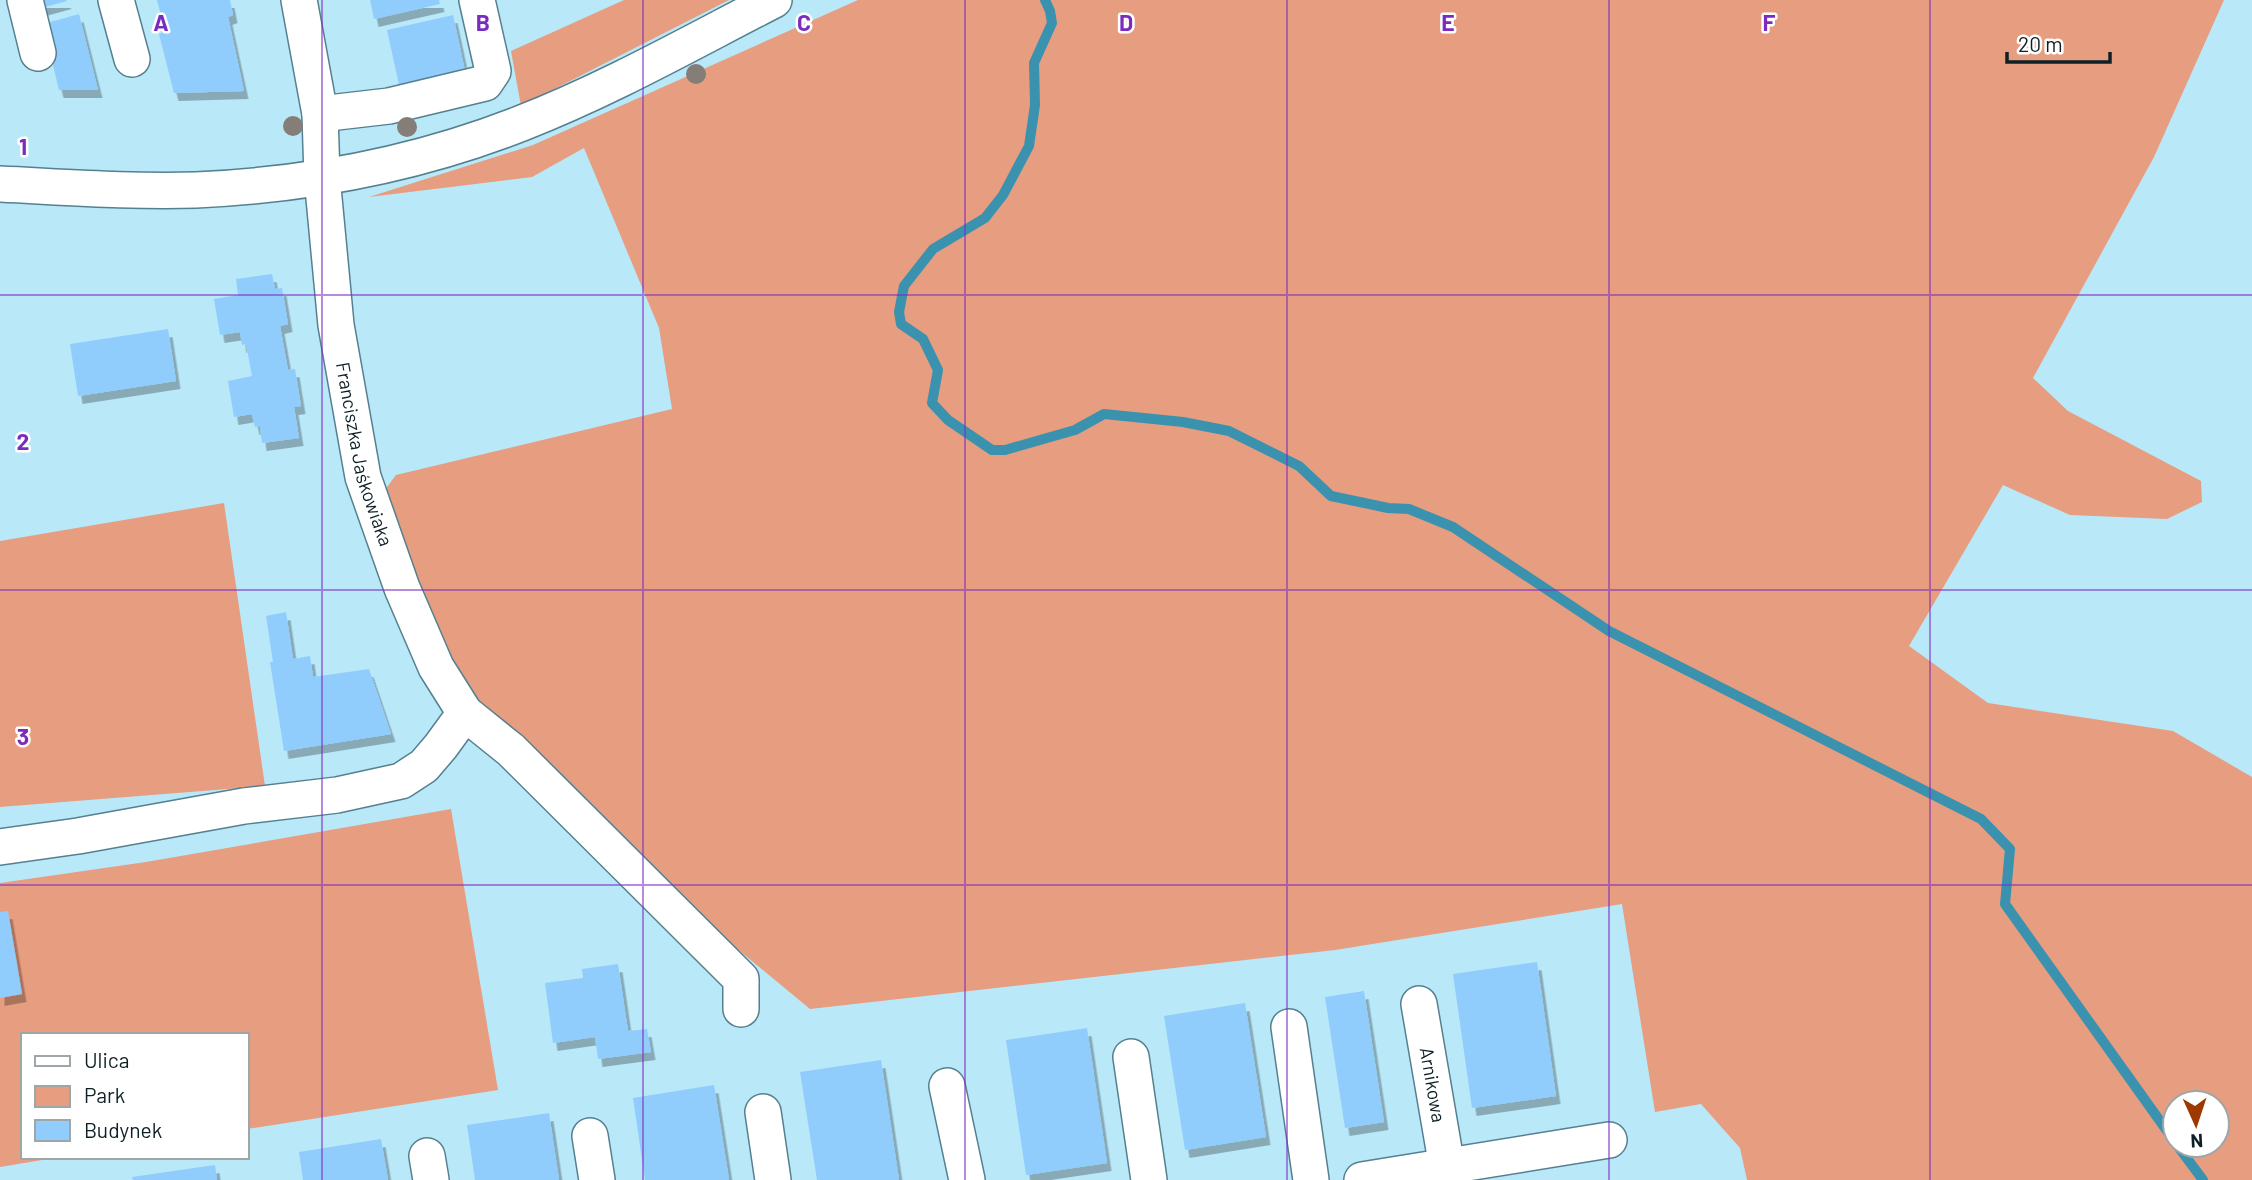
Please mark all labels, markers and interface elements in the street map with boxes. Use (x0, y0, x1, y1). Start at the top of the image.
text: A (153, 8, 169, 36)
text: B (476, 8, 490, 36)
text: C (797, 8, 811, 36)
text: D (1119, 8, 1133, 36)
text: E (1441, 8, 1455, 36)
text: F (1763, 8, 1776, 36)
scale bar (2007, 21, 2110, 65)
text: 20 m (2018, 31, 2063, 56)
text: 1 (19, 132, 27, 160)
street label: Franciszka Jaśkowiaka (332, 360, 398, 549)
text: 2 (17, 427, 29, 455)
text: 3 (17, 722, 29, 750)
legend (21, 1033, 248, 1159)
street label: Arnikowa (1416, 1045, 1451, 1124)
text: Ulica (84, 1047, 129, 1072)
text: Park (84, 1082, 125, 1107)
north arrow (2161, 1089, 2231, 1159)
text: Budynek (84, 1117, 162, 1142)
text: N (2190, 1130, 2204, 1153)

